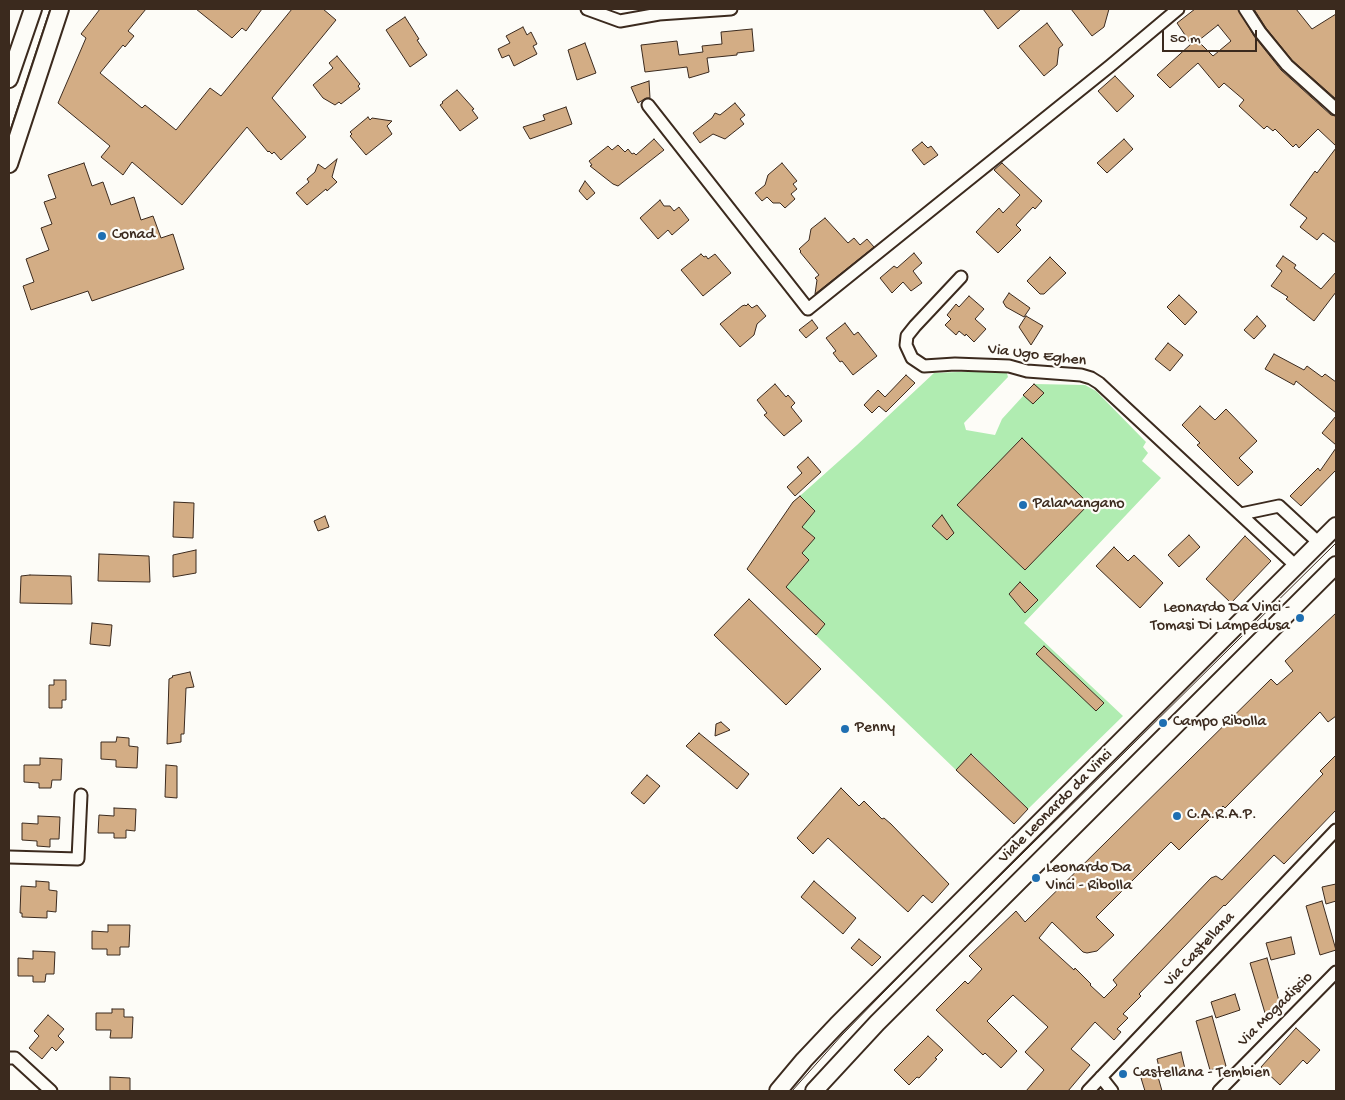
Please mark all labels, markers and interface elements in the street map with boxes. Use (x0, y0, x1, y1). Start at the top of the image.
scale bar (1165, 20, 1260, 52)
text: 50 m (1170, 30, 1201, 48)
place label: Conad (112, 226, 155, 246)
marker: Conad (96, 230, 108, 242)
street label: Via Ugo Eghen (987, 340, 1087, 372)
place label: PalaMangano (1033, 495, 1125, 515)
marker: PalaMangano (1017, 499, 1029, 511)
place label: Leonardo Da Vinci - Tomasi Di Lampedusa (1151, 599, 1290, 637)
marker: Leonardo Da Vinci - Tomasi Di Lampedusa (1294, 612, 1306, 624)
place label: Campo Ribolla (1173, 713, 1266, 733)
marker: Campo Ribolla (1157, 717, 1169, 729)
place label: Penny (855, 719, 895, 739)
marker: Penny (839, 723, 851, 735)
street label: Viale Leonardo da Vinci (995, 746, 1117, 868)
place label: C.A.R.A.P. (1187, 806, 1257, 826)
marker: C.A.R.A.P. (1171, 810, 1183, 822)
place label: Leonardo Da Vinci - Ribolla (1046, 859, 1132, 897)
marker: Leonardo Da Vinci - Ribolla (1030, 872, 1042, 884)
street label: Via Castellana (1160, 908, 1240, 992)
street label: Via Mogadiscio (1234, 968, 1318, 1052)
place label: Castellana - Tembien (1133, 1064, 1270, 1084)
marker: Castellana - Tembien (1117, 1068, 1129, 1080)

